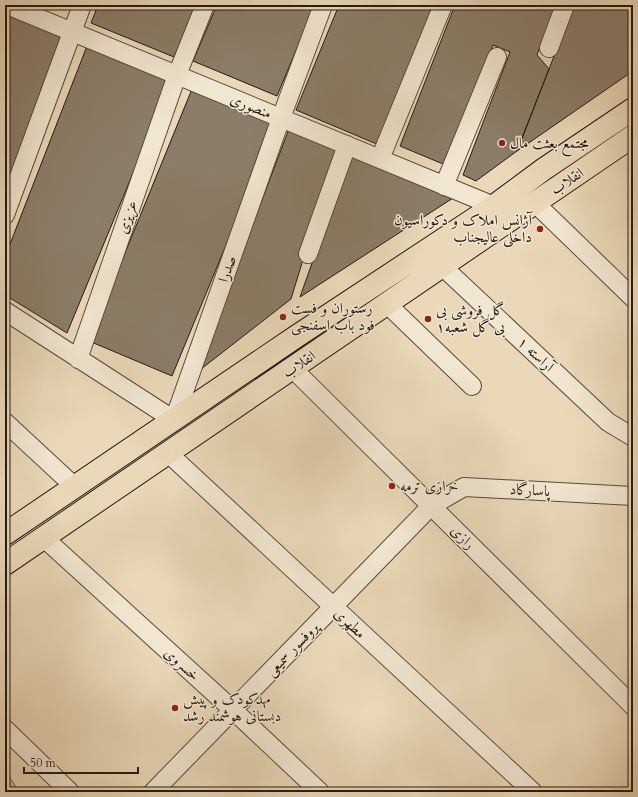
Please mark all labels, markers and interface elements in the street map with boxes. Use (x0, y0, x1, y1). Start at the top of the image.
street label: منصوری (227, 89, 275, 123)
place label: مجتمع بعثت مال (510, 133, 589, 157)
marker: مجتمع بعثت مال (497, 138, 507, 148)
street label: انقلاب (546, 163, 588, 199)
street label: عزیزی (112, 198, 143, 237)
place label: آژانس املاک و دکوراسیون داخلی عالیجناب (394, 210, 534, 248)
marker: آژانس املاک و دکوراسیون داخلی عالیجناب (535, 224, 545, 234)
street label: صدرا (213, 253, 241, 285)
place label: رستوران و فست فود باب اسفنجی (291, 298, 375, 336)
place label: گل فروشی بی بی گل شعبه۱ (436, 300, 505, 338)
marker: رستوران و فست فود باب اسفنجی (278, 312, 288, 322)
marker: گل فروشی بی بی گل شعبه۱ (423, 314, 433, 324)
street label: آراسته ۱ (513, 332, 560, 377)
street label: انقلاب (278, 346, 320, 382)
place label: خرازی ترمه (400, 476, 459, 496)
street label: پاسارگاد (509, 479, 552, 502)
marker: خرازی ترمه (387, 481, 397, 491)
street label: رازی (446, 520, 480, 554)
street label: مطهری (330, 603, 370, 643)
street label: پروفسور سمیعی (261, 616, 325, 681)
street label: خسروی (160, 643, 204, 685)
place label: مهدکودک و پیش دبستانی هوشمند رشد (183, 689, 281, 726)
marker: مهدکودک و پیش دبستانی هوشمند رشد (170, 703, 180, 713)
scale bar (24, 749, 138, 775)
text: 50 m (30, 755, 57, 771)

